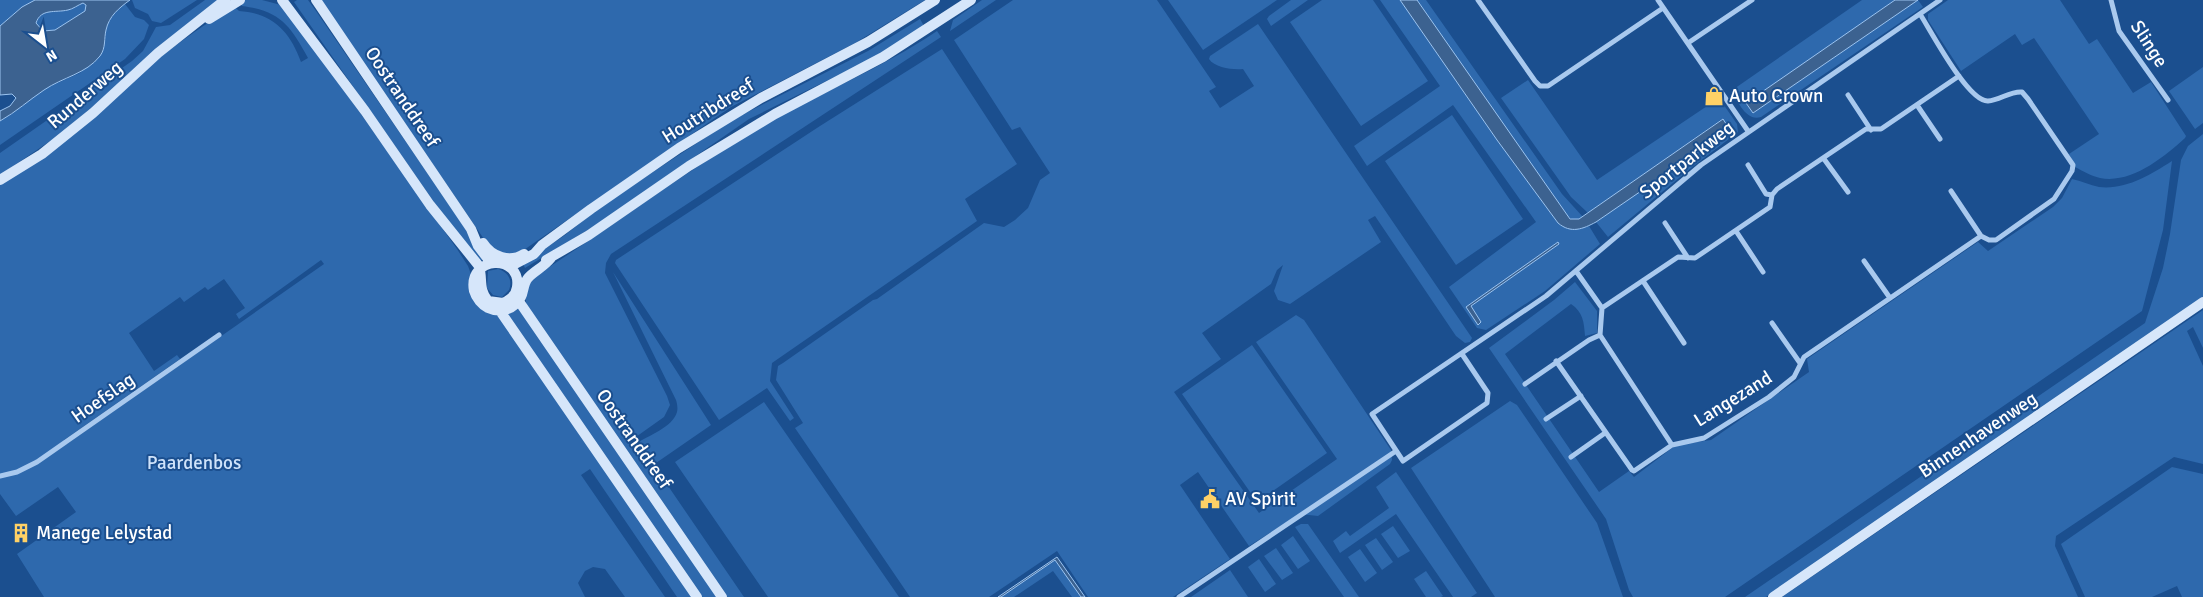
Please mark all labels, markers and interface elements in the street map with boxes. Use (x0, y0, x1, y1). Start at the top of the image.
street label: Slinge (2125, 16, 2173, 72)
north arrow (20, 20, 70, 70)
street label: Oostranddreef (360, 42, 445, 153)
text: N (43, 46, 60, 66)
street label: Runderweg (43, 56, 127, 134)
street label: Houtribdreef (657, 72, 760, 149)
place label: Auto Crown (1729, 84, 1823, 108)
shop icon: Auto Crown (1703, 85, 1725, 107)
street label: Sportparkweg (1635, 116, 1739, 204)
street label: Langezand (1689, 366, 1777, 432)
street label: Hoefslag (67, 367, 139, 429)
street label: Oostranddreef (591, 384, 678, 495)
street label: Binnenhavenweg (1914, 386, 2042, 484)
park label: Paardenbos (147, 451, 241, 475)
place label: AV Spirit (1225, 487, 1296, 511)
public building icon: AV Spirit (1199, 488, 1221, 510)
place label: Manege Lelystad (36, 521, 172, 545)
building icon: Manege Lelystad (10, 522, 32, 544)

